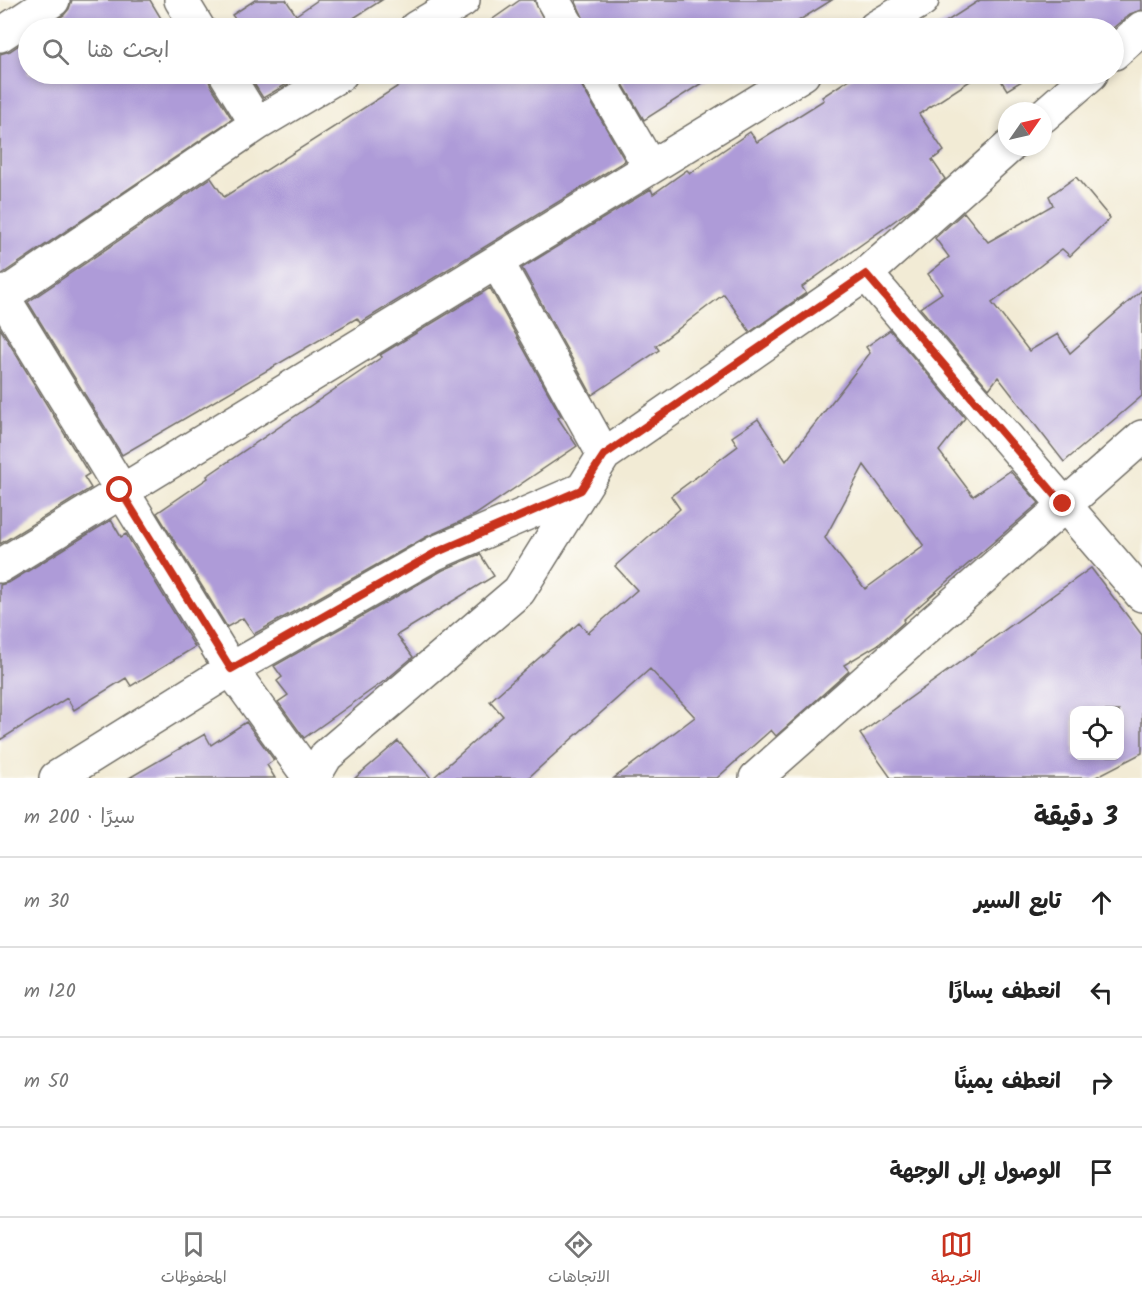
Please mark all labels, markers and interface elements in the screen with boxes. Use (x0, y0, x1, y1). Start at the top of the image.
search box (18, 18, 1124, 84)
text: ابحث هنا (87, 34, 169, 69)
icon: search (39, 35, 72, 68)
north arrow (998, 102, 1052, 156)
route start (106, 476, 132, 502)
route end (1049, 490, 1075, 516)
map controls (1070, 706, 1124, 760)
button: locate (1070, 706, 1124, 760)
text: 3 دقيقة (1034, 797, 1118, 839)
text: سيرًا · 200 m (24, 802, 135, 834)
text: تابع السير (974, 885, 1061, 920)
text: 30 m (24, 886, 69, 918)
icon: ahead (1085, 886, 1118, 919)
text: انعطف يسارًا (949, 975, 1061, 1010)
text: 120 m (24, 976, 76, 1008)
icon: left (1085, 976, 1118, 1009)
text: انعطف يمينًا (954, 1065, 1061, 1100)
text: 50 m (24, 1066, 69, 1098)
icon: right (1085, 1066, 1118, 1099)
text: الوصول إلى الوجهة (889, 1155, 1061, 1190)
icon: arrive (1085, 1156, 1118, 1189)
tab: المحفوظات (161, 1228, 227, 1291)
tab: الاتجاهات (548, 1228, 610, 1291)
tab: الخريطة (931, 1228, 981, 1291)

